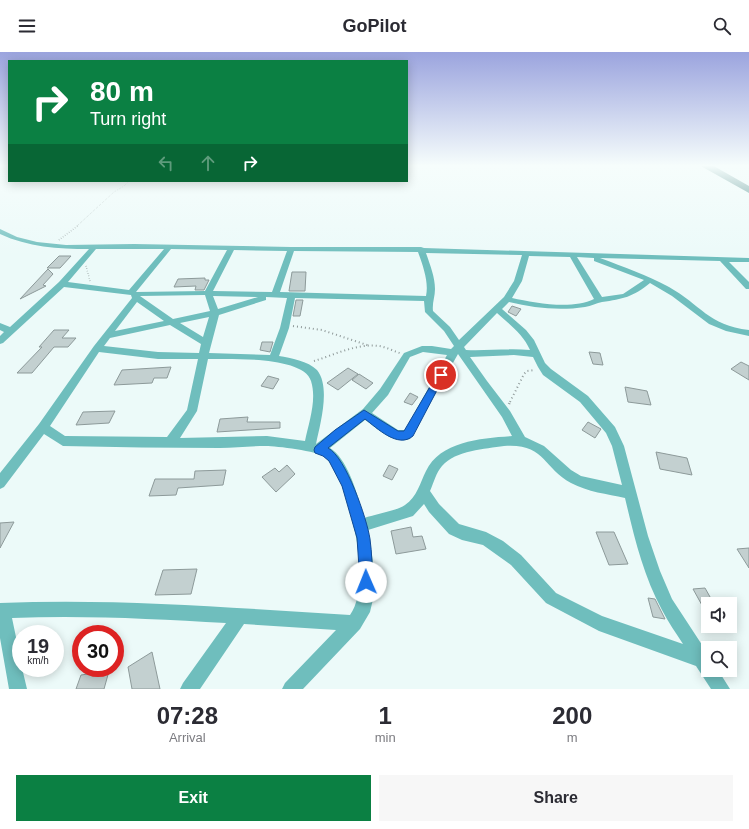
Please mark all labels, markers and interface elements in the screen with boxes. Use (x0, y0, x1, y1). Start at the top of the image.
icon: menu (16, 15, 38, 37)
icon: search (711, 15, 733, 37)
text: GoPilot (343, 16, 407, 36)
icon: right (24, 76, 76, 128)
text: 80 m (90, 76, 154, 107)
text: Turn right (90, 109, 166, 129)
icon: left (155, 152, 177, 174)
icon: ahead (197, 152, 219, 174)
icon: right (239, 152, 261, 174)
pin (424, 358, 458, 392)
icon: arrive (430, 364, 452, 386)
position arrow (345, 561, 387, 603)
map controls (701, 597, 737, 677)
button: sound (701, 597, 737, 633)
speed limit sign: 30 (72, 625, 124, 677)
text: 19 (27, 635, 49, 657)
button: search (701, 641, 737, 677)
text: km/h (27, 655, 49, 666)
text: 07:28 (157, 702, 218, 729)
text: 1 (378, 702, 392, 729)
text: 200 (552, 702, 592, 729)
text: Arrival (169, 730, 206, 745)
text: min (375, 730, 396, 745)
text: m (567, 730, 578, 745)
button: Exit (16, 775, 371, 821)
button: Share (379, 775, 733, 821)

